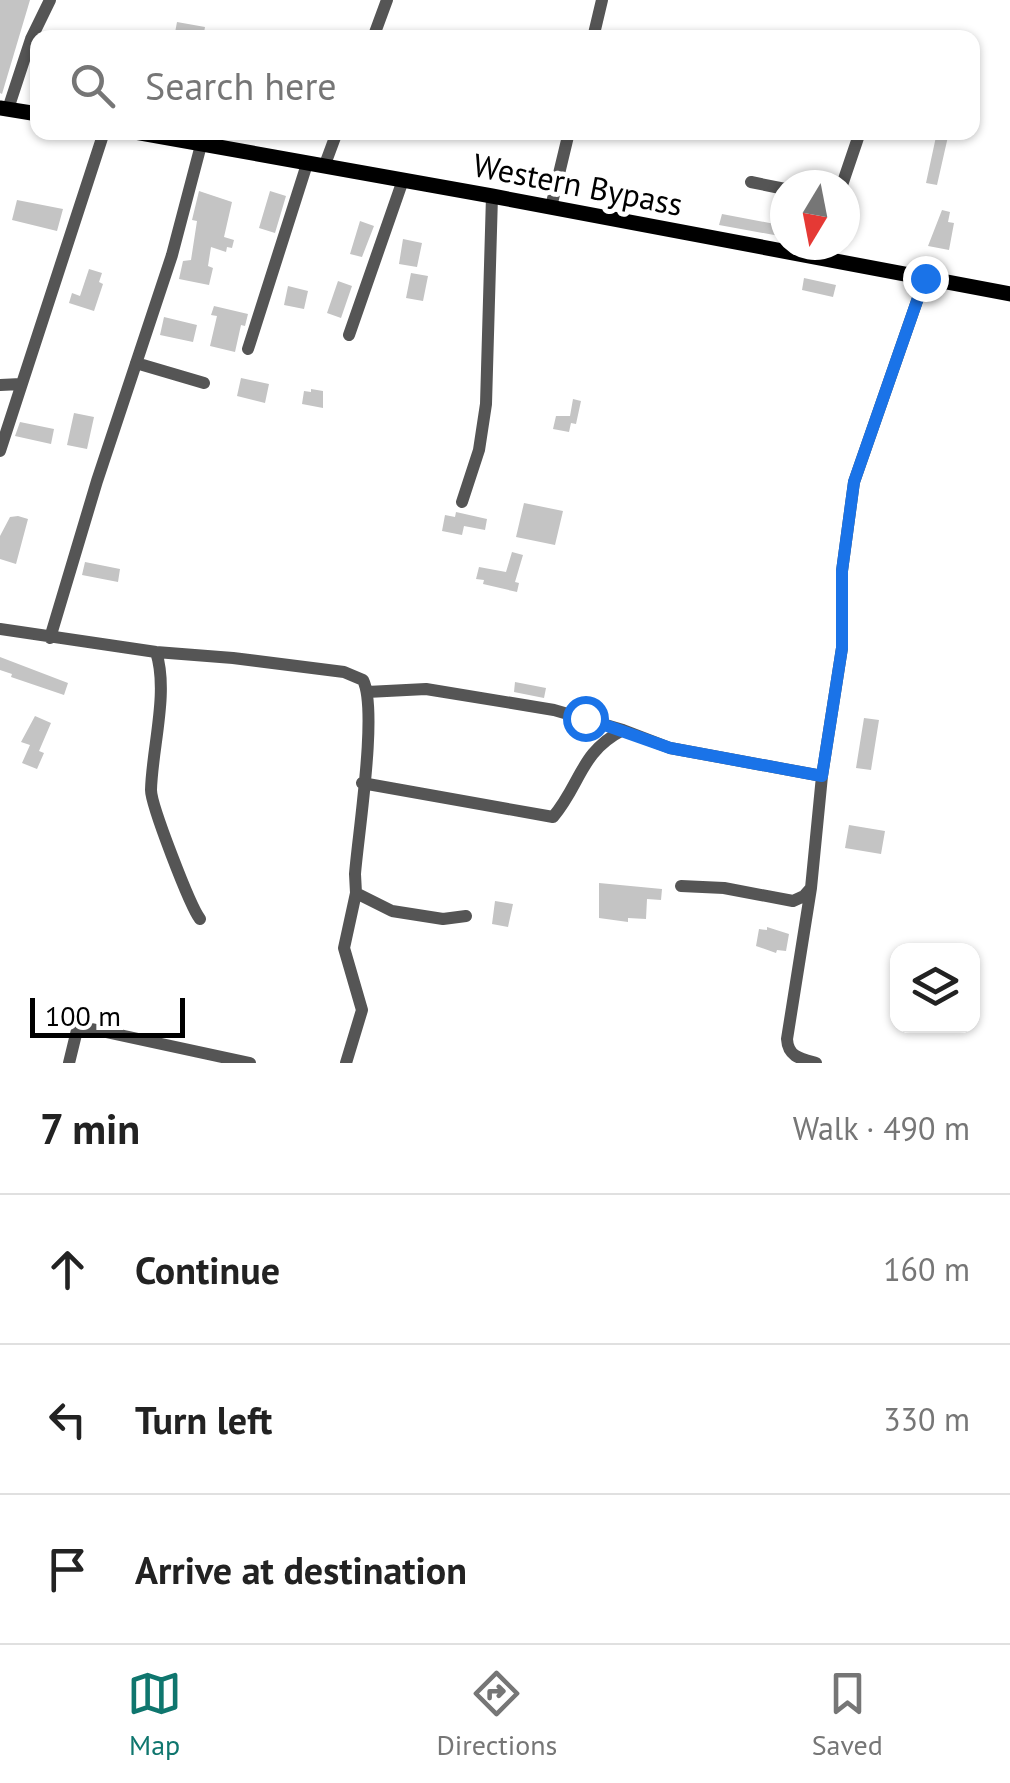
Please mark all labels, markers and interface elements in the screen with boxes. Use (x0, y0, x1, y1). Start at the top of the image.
search box (30, 30, 980, 140)
icon: search (65, 58, 120, 113)
text: Search here (145, 61, 337, 110)
street label: Western Bypass (470, 143, 686, 225)
north arrow (770, 170, 860, 260)
route end (903, 256, 949, 302)
route start (563, 696, 609, 742)
map controls (890, 943, 980, 1033)
button: layers (890, 943, 980, 1033)
scale bar (30, 993, 185, 1038)
text: 100 m (45, 997, 121, 1034)
text: 7 min (40, 1101, 140, 1156)
text: Walk · 490 m (793, 1107, 970, 1149)
icon: ahead (40, 1242, 95, 1297)
text: Continue (135, 1245, 280, 1294)
text: 160 m (883, 1248, 970, 1290)
icon: left (40, 1392, 95, 1447)
text: Turn left (135, 1395, 272, 1444)
text: 330 m (883, 1398, 970, 1440)
icon: arrive (40, 1542, 95, 1597)
text: Arrive at destination (135, 1545, 467, 1594)
tab: Map (127, 1666, 182, 1763)
tab: Directions (436, 1666, 557, 1763)
tab: Saved (812, 1666, 883, 1763)

